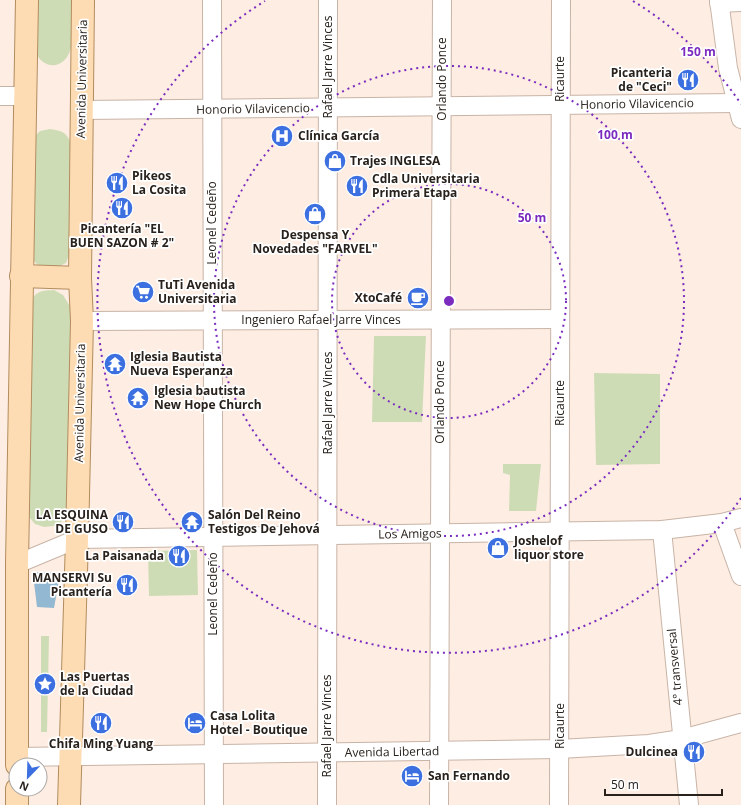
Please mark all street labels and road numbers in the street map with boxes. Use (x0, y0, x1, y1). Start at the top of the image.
street label: Rafael Jarre Vinces (319, 15, 336, 118)
street label: Avenida Universitaria (72, 19, 91, 139)
street label: Orlando Ponce (433, 37, 450, 121)
street label: Ricaurte (551, 56, 568, 102)
street label: Honorio Vilavicencio (580, 94, 694, 113)
street label: Honorio Vilavicencio (196, 99, 310, 118)
street label: Leonel Cedeño (203, 181, 220, 265)
street label: Ingeniero Rafael Jarre Vinces (241, 311, 401, 328)
street label: Avenida Universitaria (70, 343, 89, 463)
street label: Rafael Jarre Vinces (319, 351, 336, 454)
street label: Orlando Ponce (431, 360, 448, 444)
street label: Ricaurte (551, 380, 568, 426)
street label: Los Amigos (378, 524, 442, 543)
street label: Leonel Cedeño (204, 552, 221, 636)
street label: 4° transversal (663, 628, 686, 706)
street label: Rafael Jarre Vinces (318, 674, 335, 777)
street label: Ricaurte (551, 703, 568, 749)
street label: Avenida Libertad (345, 742, 439, 761)

